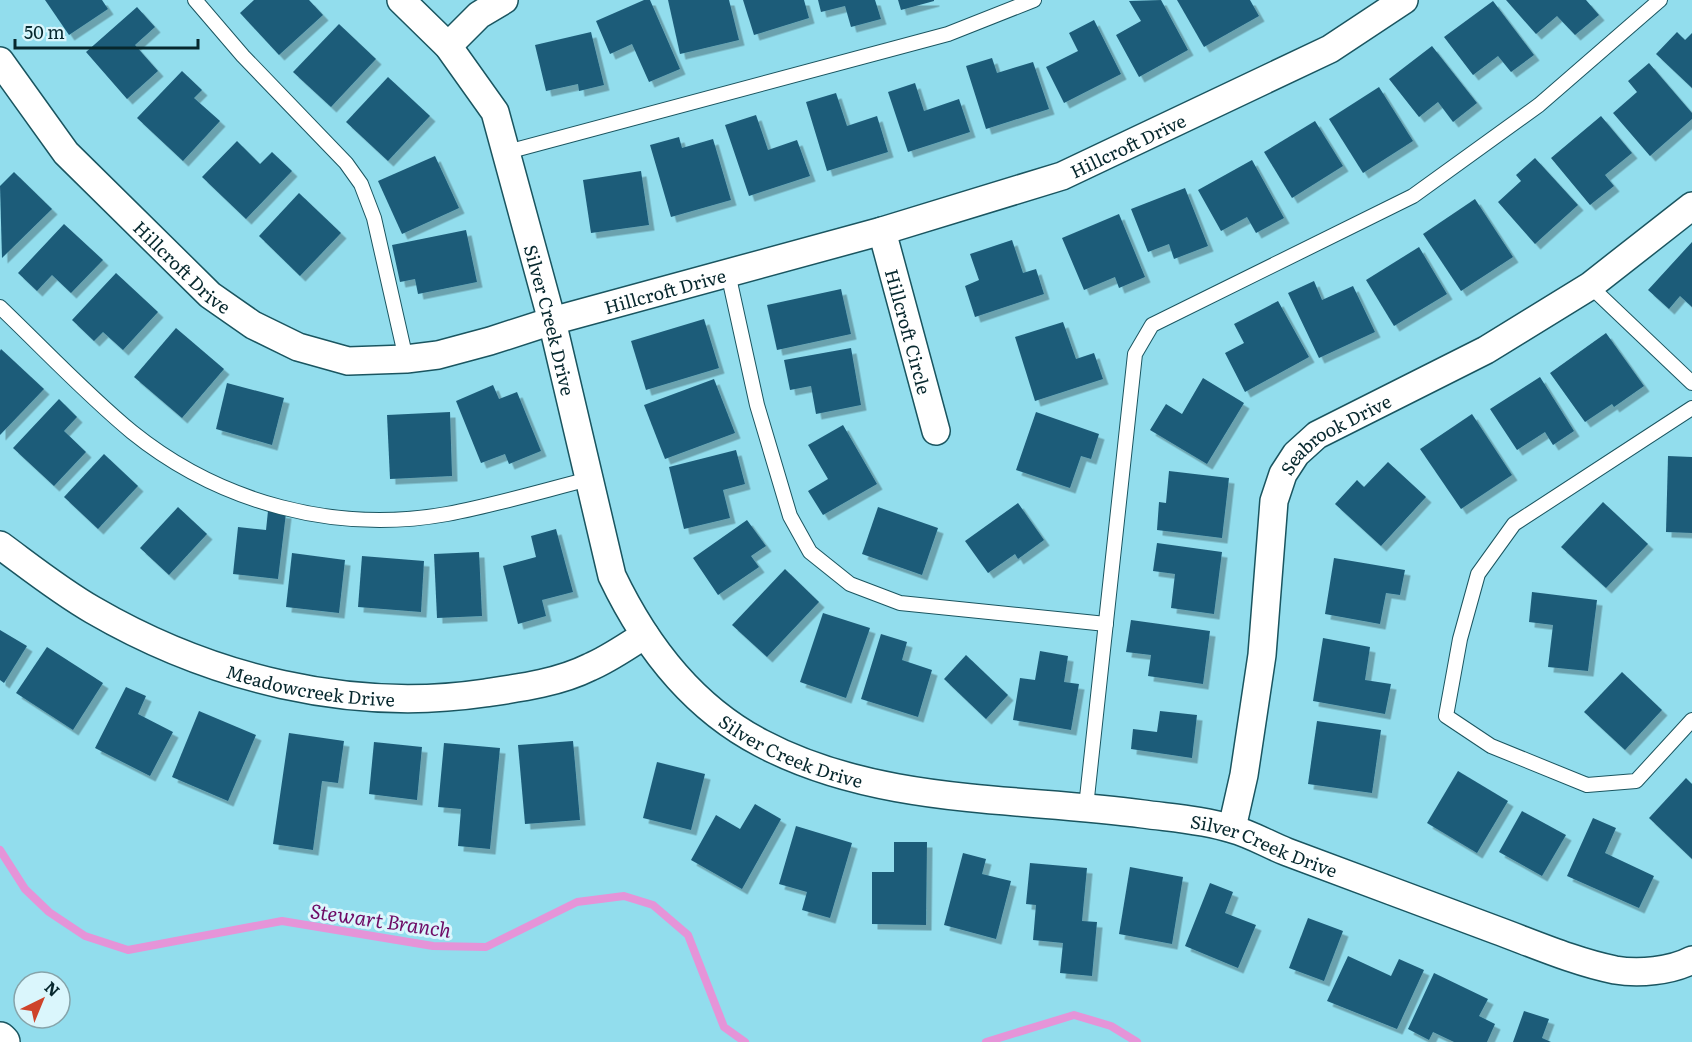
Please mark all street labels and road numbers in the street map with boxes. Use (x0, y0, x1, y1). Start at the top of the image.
street label: Hillcroft Drive (1065, 106, 1190, 184)
street label: Hillcroft Drive (128, 214, 237, 319)
street label: Silver Creek Drive (518, 241, 583, 398)
street label: Hillcroft Drive (601, 261, 729, 320)
street label: Hillcroft Circle (879, 266, 939, 397)
street label: Seabrook Drive (1273, 387, 1395, 480)
street label: Meadowcreek Drive (223, 657, 395, 712)
street label: Silver Creek Drive (714, 707, 866, 794)
street label: Silver Creek Drive (1189, 807, 1342, 883)

